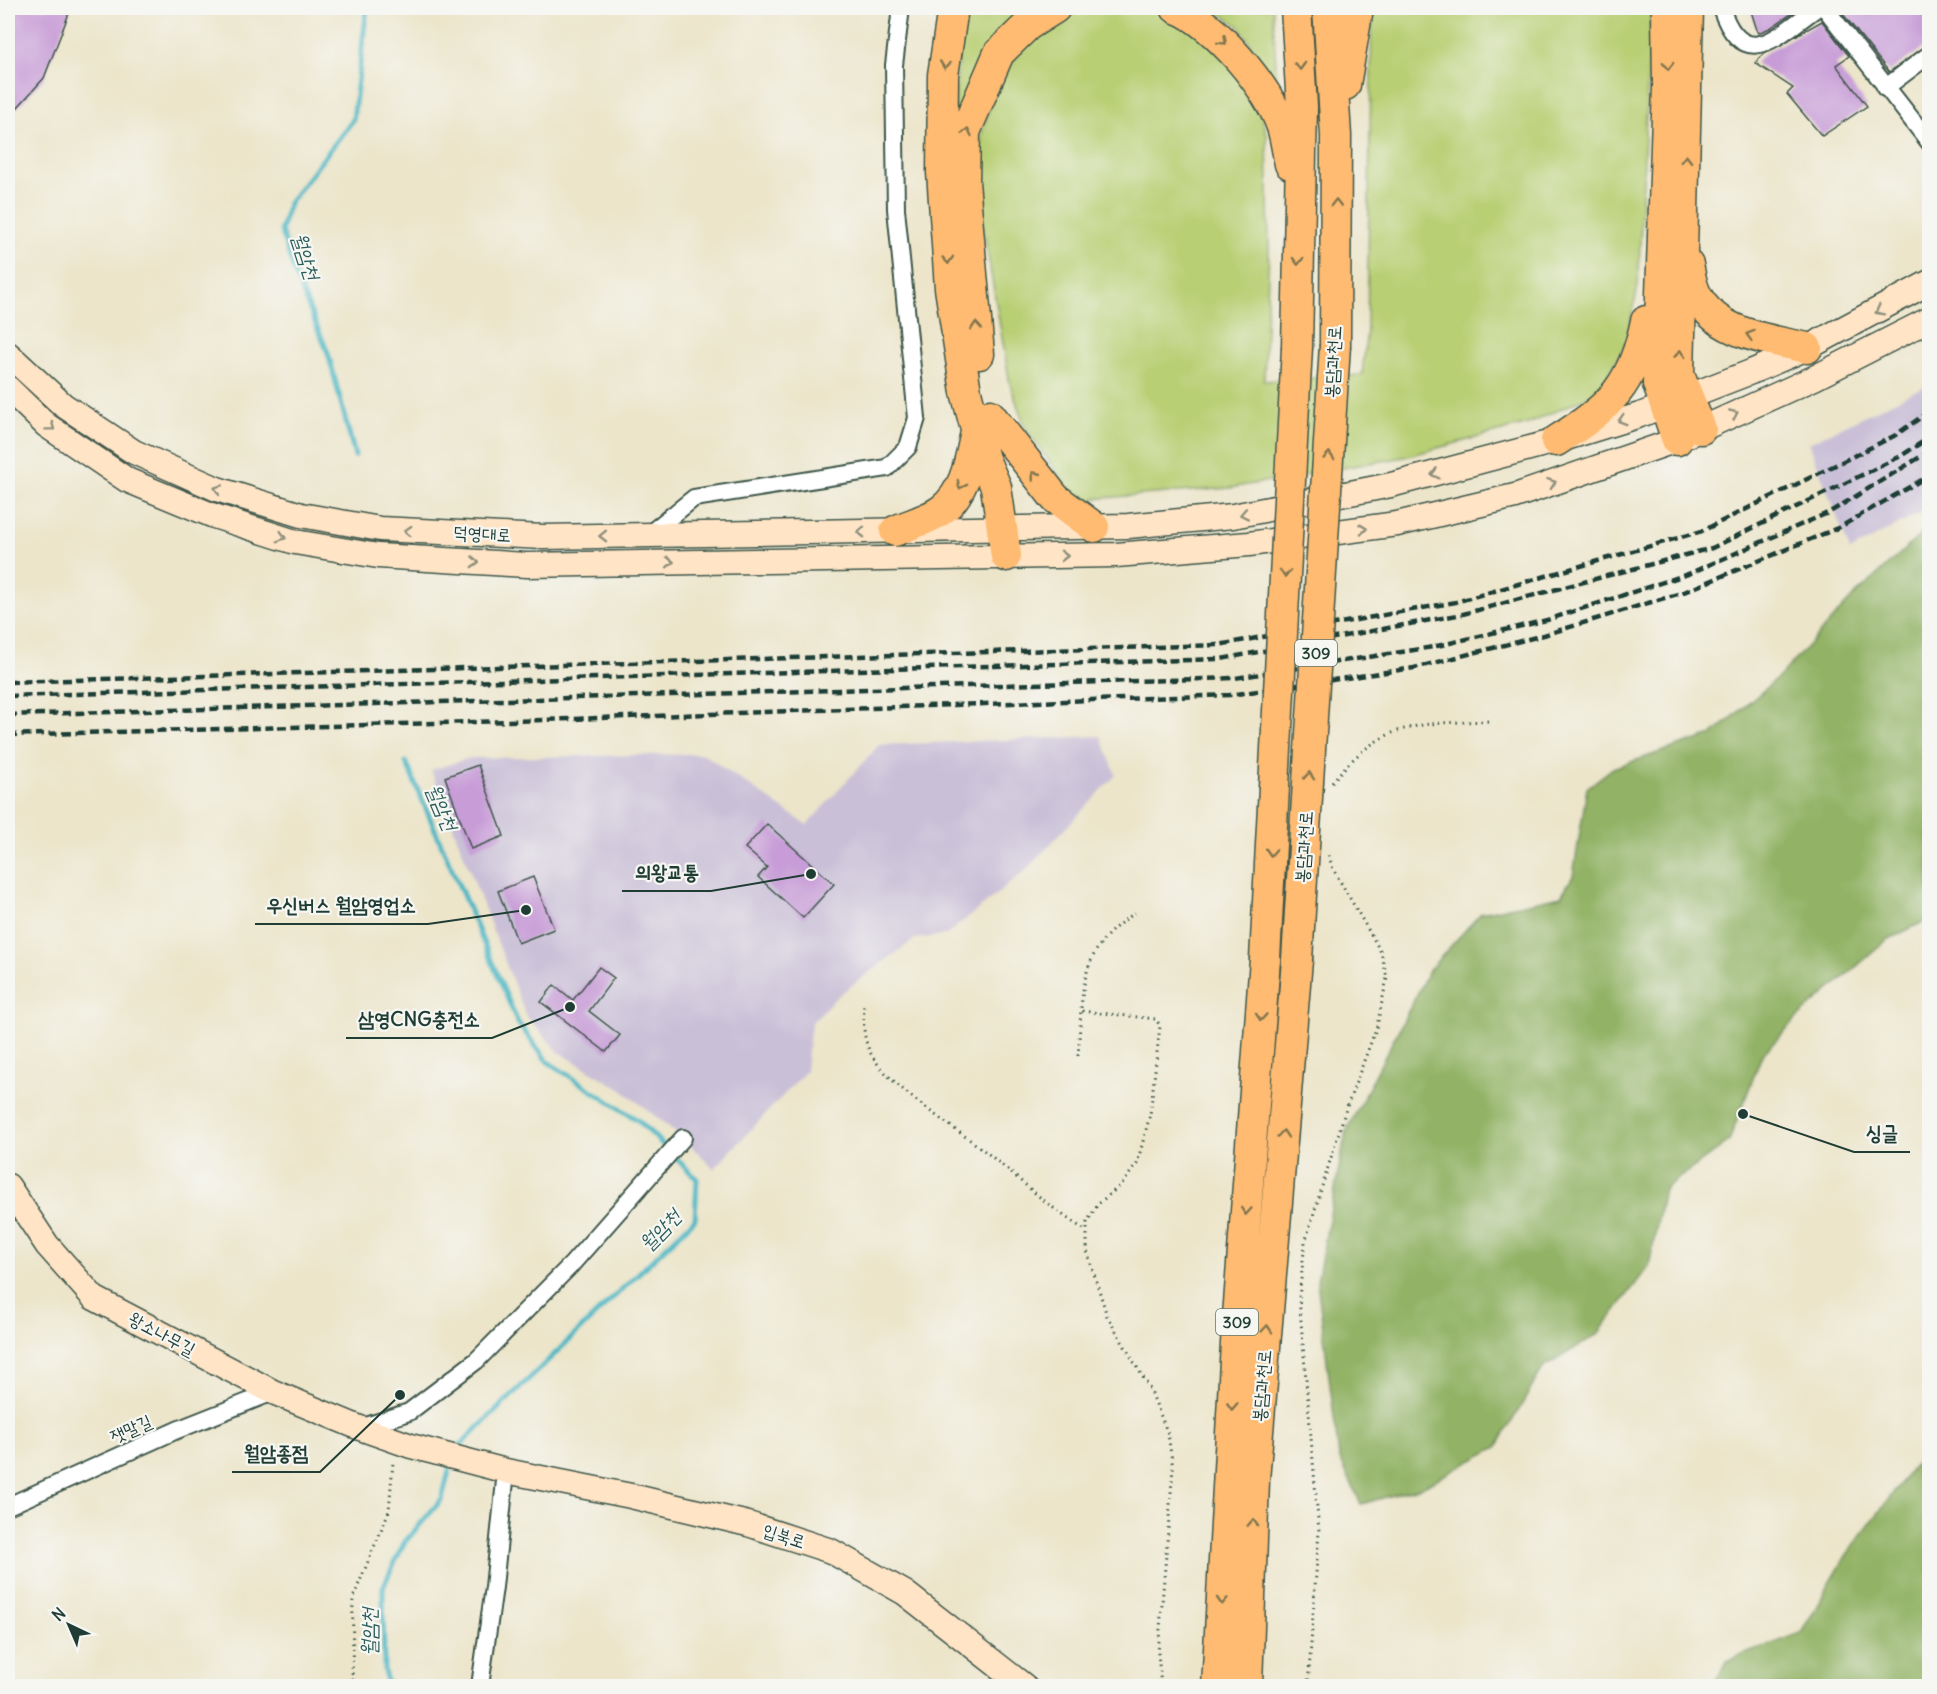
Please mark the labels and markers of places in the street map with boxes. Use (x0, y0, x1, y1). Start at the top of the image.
callout: 의왕교통 (622, 853, 711, 891)
callout: 우신버스 월암영업소 (255, 886, 428, 924)
callout: 삼영CNG충전소 (346, 1000, 492, 1038)
callout: 싱글 (1854, 1114, 1910, 1152)
callout: 월암종점 (232, 1434, 320, 1472)

